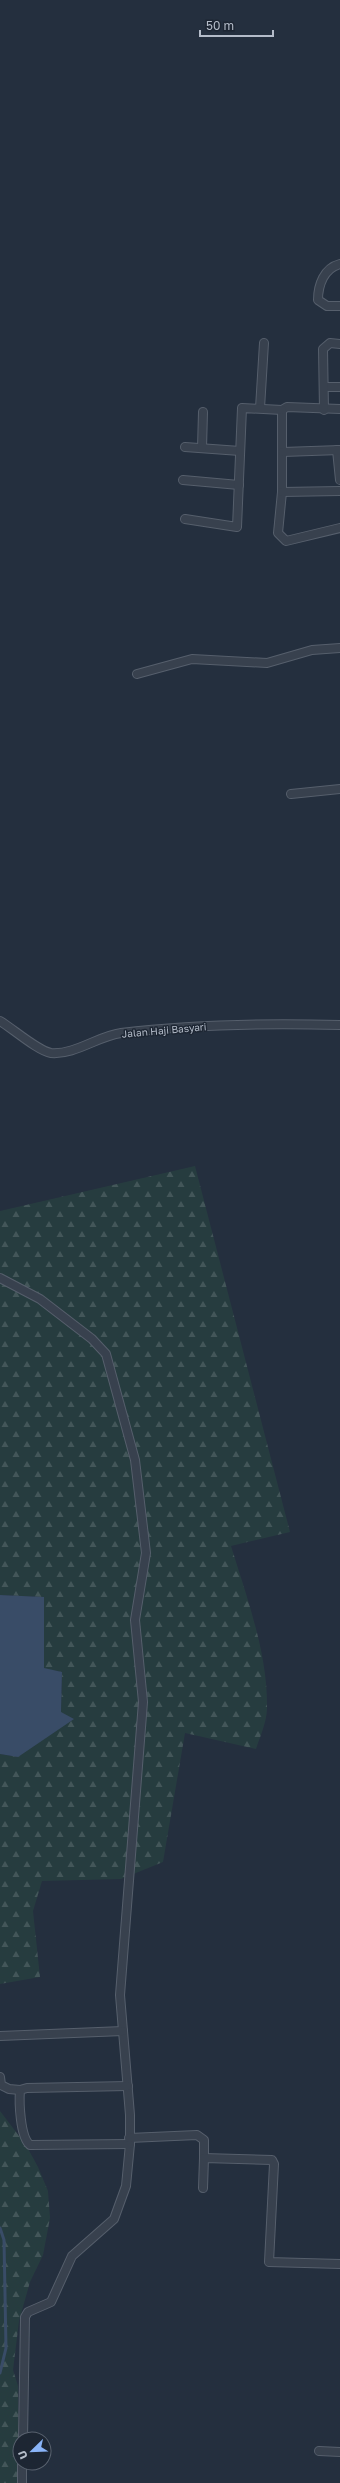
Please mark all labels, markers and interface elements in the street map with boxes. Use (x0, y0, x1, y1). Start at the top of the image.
scale bar (200, 12, 273, 38)
text: 50 m (206, 18, 234, 33)
street label: Jalan Haji Basyari (121, 1020, 207, 1040)
north arrow (12, 2431, 52, 2471)
text: U (15, 2449, 30, 2461)

